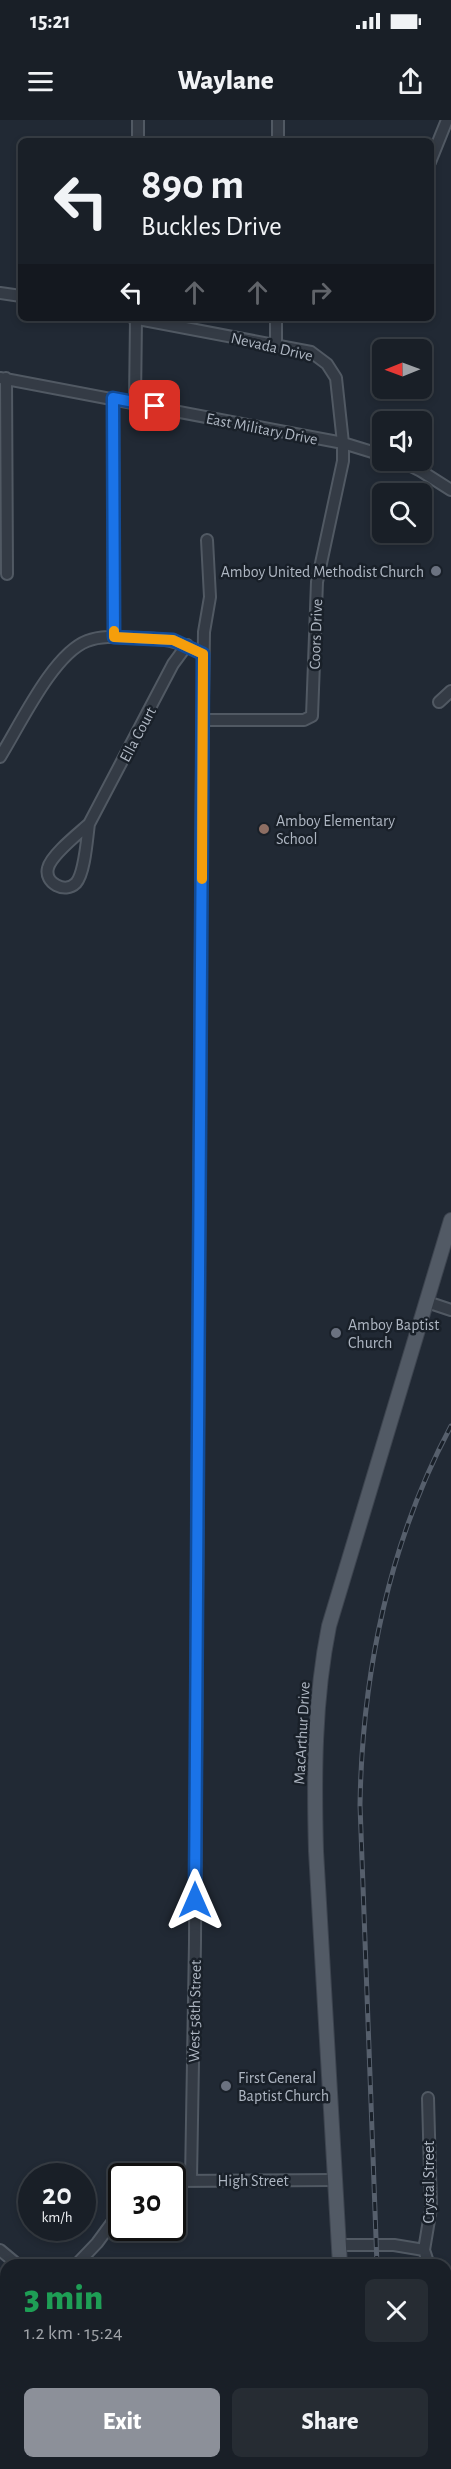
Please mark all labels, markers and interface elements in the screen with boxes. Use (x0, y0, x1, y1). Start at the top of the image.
text: 15:21 (30, 10, 71, 32)
icon: menu (24, 65, 57, 98)
icon: share (394, 65, 427, 98)
text: Waylane (177, 67, 274, 94)
icon: left (42, 162, 120, 240)
text: 890 m (141, 164, 244, 206)
text: Buckles Drive (141, 213, 282, 240)
icon: left (115, 276, 148, 309)
icon: ahead (178, 276, 211, 309)
icon: ahead (241, 276, 274, 309)
icon: right (304, 276, 337, 309)
street label: Nevada Drive (229, 330, 314, 364)
north arrow (372, 339, 432, 399)
map controls (372, 339, 432, 543)
pin (129, 380, 180, 431)
icon: arrive (138, 389, 171, 422)
street label: East Military Drive (205, 410, 319, 449)
button: sound (372, 411, 432, 471)
button: search (372, 483, 432, 543)
place label: Amboy United Methodist Church (221, 564, 424, 581)
marker: Amboy United Methodist Church (429, 564, 443, 578)
street label: Coors Drive (307, 598, 325, 670)
street label: Ella Court (117, 704, 159, 765)
place label: Amboy Elementary School (276, 813, 395, 847)
marker: Amboy Elementary School (257, 822, 271, 836)
place label: Amboy Baptist Church (348, 1317, 439, 1351)
marker: Amboy Baptist Church (329, 1326, 343, 1340)
street label: MacArthur Drive (291, 1681, 313, 1785)
position arrow (163, 1868, 227, 1932)
street label: West 58th Street (186, 1960, 204, 2062)
place label: First General Baptist Church (238, 2070, 329, 2104)
marker: First General Baptist Church (219, 2079, 233, 2093)
street label: Crystal Street (421, 2141, 438, 2223)
speed limit sign: 30 (108, 2163, 186, 2241)
street label: High Street (217, 2173, 289, 2189)
text: 20 (42, 2180, 72, 2210)
text: km/h (42, 2210, 72, 2225)
button: close (365, 2279, 428, 2342)
text: 3 min (24, 2280, 103, 2316)
text: 1.2 km · 15:24 (24, 2323, 123, 2343)
button: Exit (24, 2388, 220, 2457)
button: Share (232, 2388, 428, 2457)

